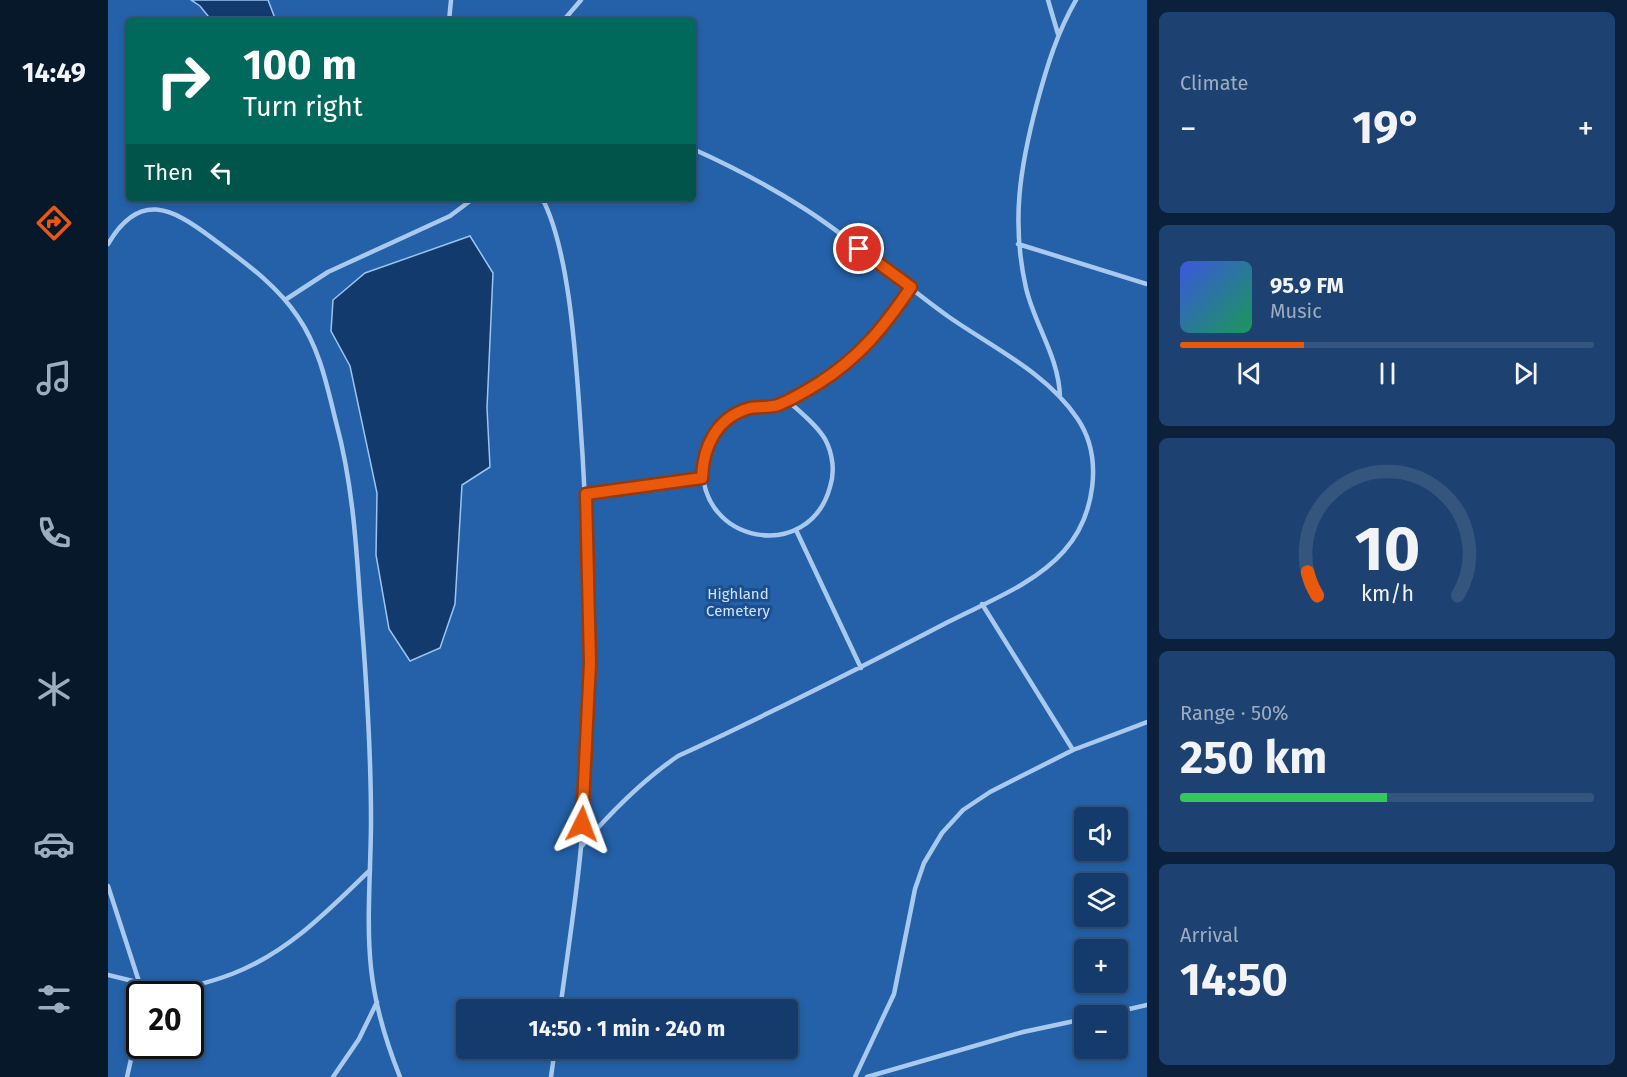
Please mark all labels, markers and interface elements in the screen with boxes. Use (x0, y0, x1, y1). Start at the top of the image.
text: 100 m (243, 40, 357, 90)
icon: right (144, 42, 222, 120)
text: 14:49 (22, 57, 86, 89)
text: Climate (1180, 71, 1248, 95)
text: Turn right (243, 91, 363, 123)
text: 19° (1352, 101, 1422, 155)
text: − (1180, 109, 1197, 149)
text: + (1578, 109, 1594, 149)
icon: left (205, 156, 238, 189)
text: Then (144, 159, 193, 186)
icon: directions (33, 202, 75, 244)
pin (833, 223, 884, 274)
icon: arrive (842, 232, 875, 265)
text: 95.9 FM (1270, 272, 1344, 299)
text: Music (1270, 299, 1322, 323)
icon: music (33, 357, 75, 399)
icon: previous (1233, 357, 1266, 390)
icon: pause (1371, 357, 1404, 390)
icon: next (1509, 357, 1542, 390)
icon: phone (33, 512, 75, 554)
text: 10 (1354, 512, 1420, 587)
text: km/h (1360, 581, 1414, 607)
park label: Highland Cemetery (706, 585, 771, 620)
icon: climate (33, 668, 75, 710)
text: Range · 50% (1180, 701, 1289, 725)
text: 250 km (1180, 731, 1327, 785)
position arrow (550, 792, 614, 856)
map controls (1074, 807, 1128, 1059)
button: sound (1074, 807, 1128, 861)
icon: car (33, 823, 75, 865)
button: layers (1074, 873, 1128, 927)
text: Arrival (1180, 923, 1239, 947)
button: + (1074, 939, 1128, 993)
text: 14:50 (1180, 953, 1288, 1007)
icon: filters (33, 978, 75, 1020)
speed limit sign: 20 (126, 981, 204, 1059)
button: − (1074, 1005, 1128, 1059)
text: 14:50 · 1 min · 240 m (529, 1015, 725, 1042)

